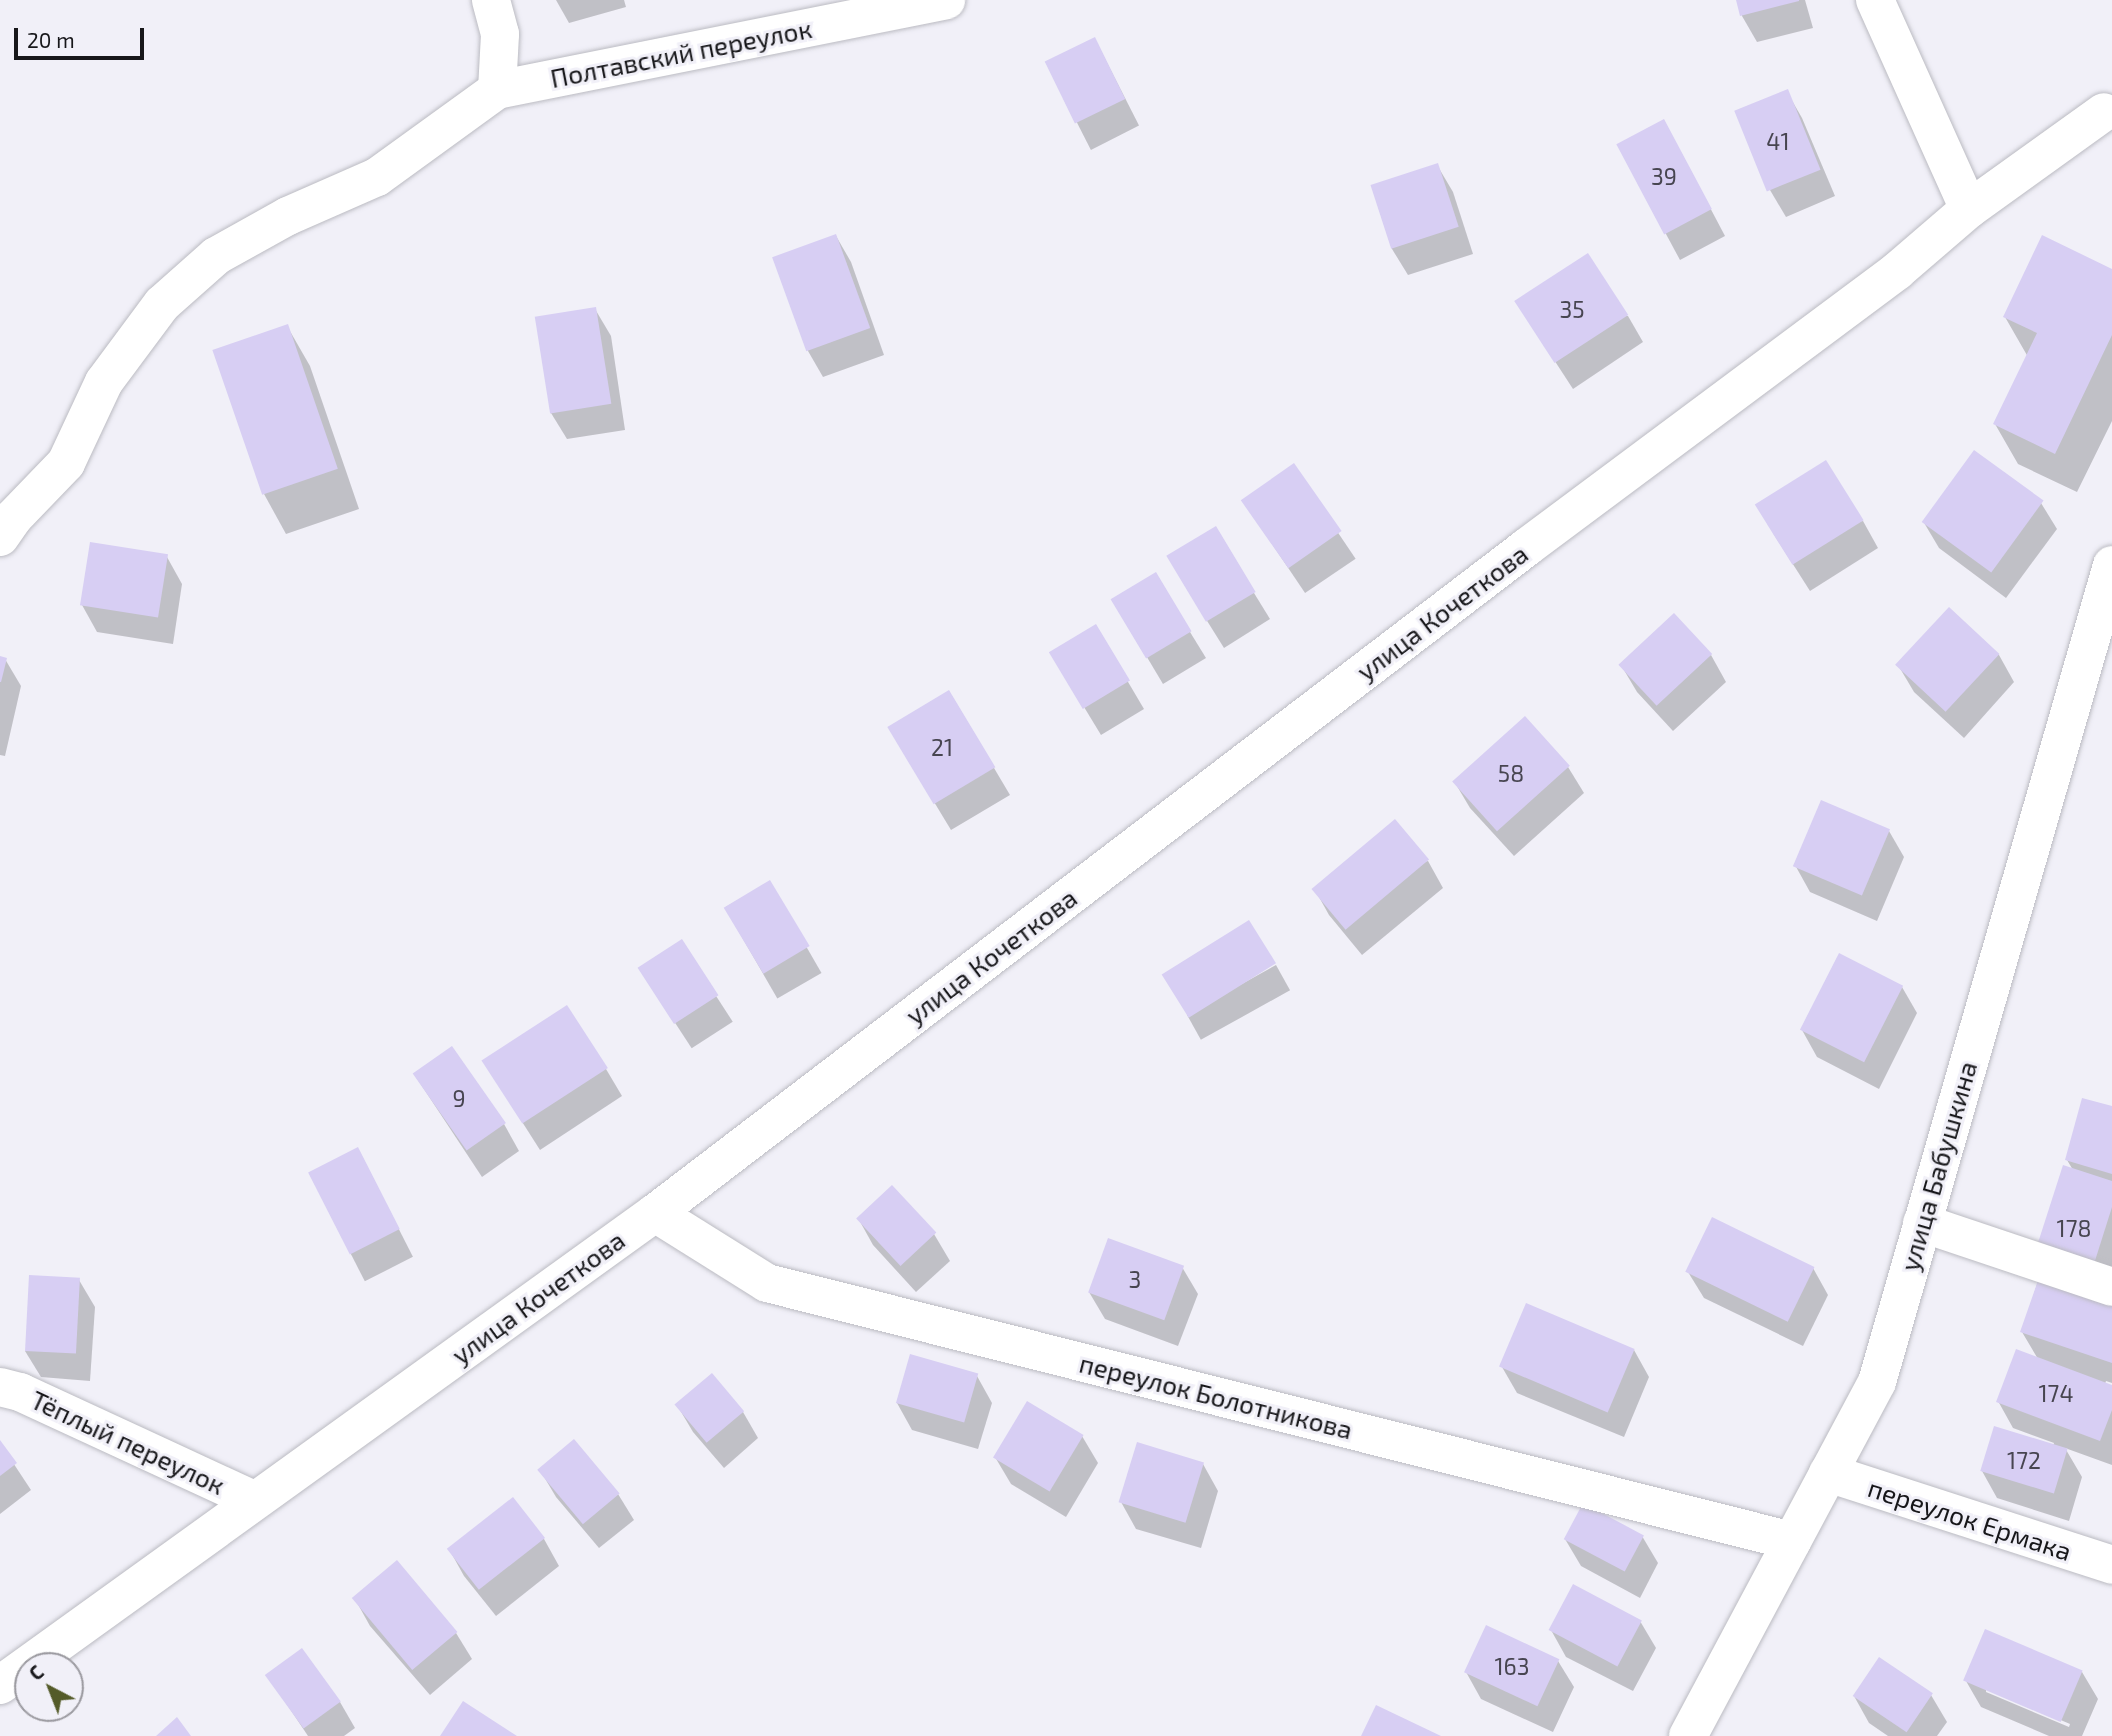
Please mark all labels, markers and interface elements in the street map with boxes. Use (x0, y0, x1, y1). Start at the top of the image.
street label: Полтавский переулок (548, 12, 814, 94)
scale bar (18, 14, 147, 58)
text: 20 m (27, 27, 75, 52)
house number: 41 (1766, 127, 1790, 155)
house number: 39 (1651, 162, 1677, 190)
house number: 35 (1559, 295, 1585, 323)
street label: улица Кочеткова (1350, 537, 1534, 687)
house number: 21 (931, 733, 953, 761)
house number: 58 (1498, 759, 1524, 787)
street label: улица Кочеткова (899, 881, 1083, 1031)
street label: улица Бабушкина (1893, 1058, 1983, 1274)
house number: 9 (452, 1084, 466, 1112)
house number: 178 (2057, 1214, 2091, 1242)
street label: улица Кочеткова (445, 1224, 631, 1370)
house number: 3 (1129, 1265, 1141, 1293)
street label: переулок Болотникова (1076, 1347, 1356, 1445)
house number: 174 (2038, 1379, 2074, 1407)
street label: Тёплый переулок (26, 1383, 230, 1501)
house number: 172 (2007, 1446, 2041, 1474)
street label: переулок Ермака (1864, 1471, 2076, 1567)
north arrow (14, 1652, 84, 1722)
house number: 163 (1494, 1652, 1530, 1680)
text: С (24, 1660, 48, 1685)

